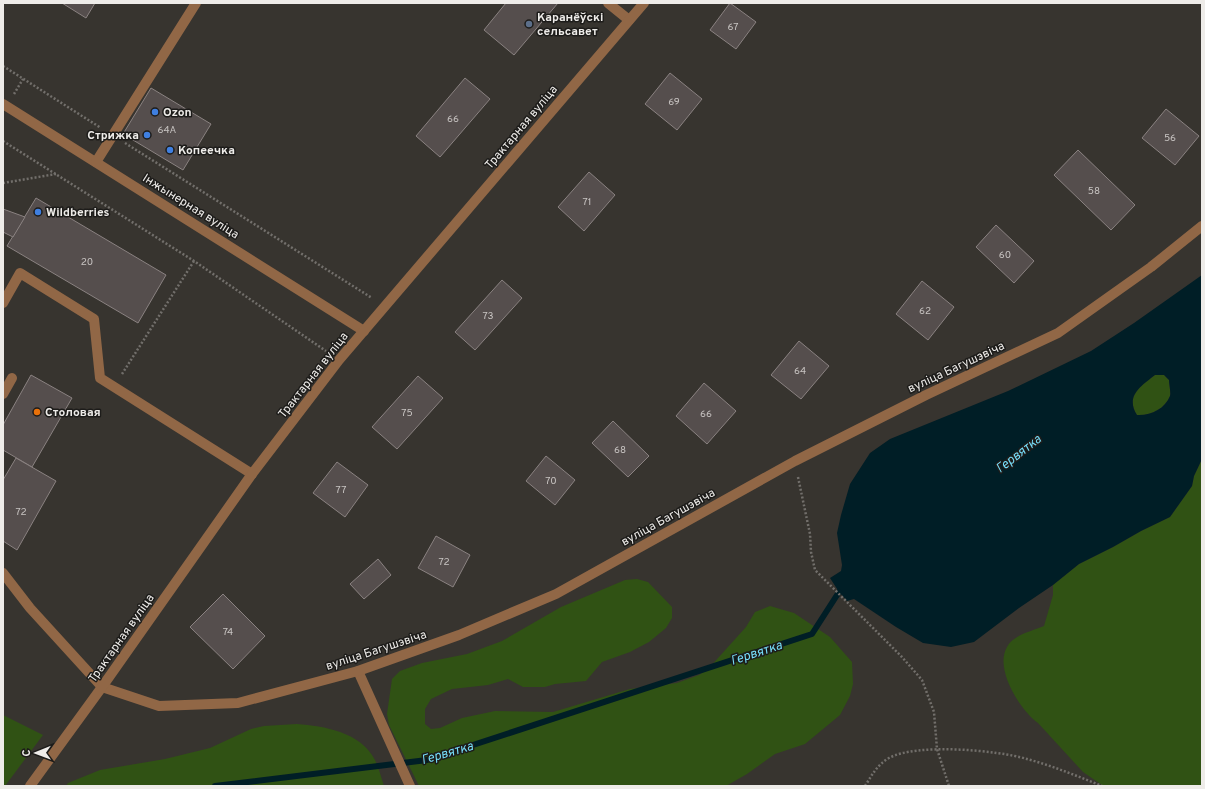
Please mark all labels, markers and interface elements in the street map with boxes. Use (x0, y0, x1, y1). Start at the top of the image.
place label: Каранёўскі сельсавет (537, 10, 603, 40)
marker: Каранёўскі сельсавет (524, 19, 534, 29)
house number: 67 (728, 21, 739, 34)
street label: Трактарная вуліца (482, 82, 562, 173)
house number: 69 (668, 96, 680, 109)
place label: Ozon (163, 105, 192, 121)
marker: Ozon (150, 107, 160, 117)
house number: 66 (447, 113, 459, 126)
house number: 64А (158, 124, 177, 137)
place label: Стрижка (87, 128, 139, 144)
marker: Стрижка (142, 130, 152, 140)
house number: 56 (1164, 132, 1176, 145)
place label: Копеечка (178, 143, 235, 159)
marker: Копеечка (165, 145, 175, 155)
street label: Інжынерная вуліца (139, 171, 242, 243)
house number: 58 (1088, 185, 1100, 198)
house number: 71 (582, 196, 592, 209)
place label: Wildberries (46, 205, 109, 221)
marker: Wildberries (33, 207, 43, 217)
house number: 60 (999, 249, 1011, 262)
house number: 20 (81, 256, 93, 269)
house number: 62 (919, 305, 931, 318)
house number: 73 (482, 310, 494, 323)
street label: Трактарная вуліца (275, 329, 352, 422)
street label: вуліца Багушэвіча (905, 338, 1007, 397)
house number: 64 (794, 365, 806, 378)
place label: Столовая (45, 405, 101, 421)
marker: Столовая (32, 407, 42, 417)
house number: 75 (401, 407, 413, 420)
house number: 66 (700, 408, 712, 421)
water label: Гервятка (993, 432, 1045, 477)
house number: 68 (614, 444, 626, 457)
house number: 70 (545, 475, 557, 488)
house number: 77 (336, 484, 346, 497)
street label: вуліца Багушэвіча (619, 485, 718, 550)
house number: 72 (15, 506, 27, 519)
house number: 72 (438, 556, 450, 569)
street label: Трактарная вуліца (85, 591, 158, 686)
house number: 74 (223, 626, 233, 639)
street label: вуліца Багушэвіча (324, 627, 429, 675)
water label: Гервятка (729, 638, 785, 670)
north arrow (16, 733, 56, 773)
water label: Гервятка (420, 739, 476, 769)
text: С (20, 750, 34, 757)

